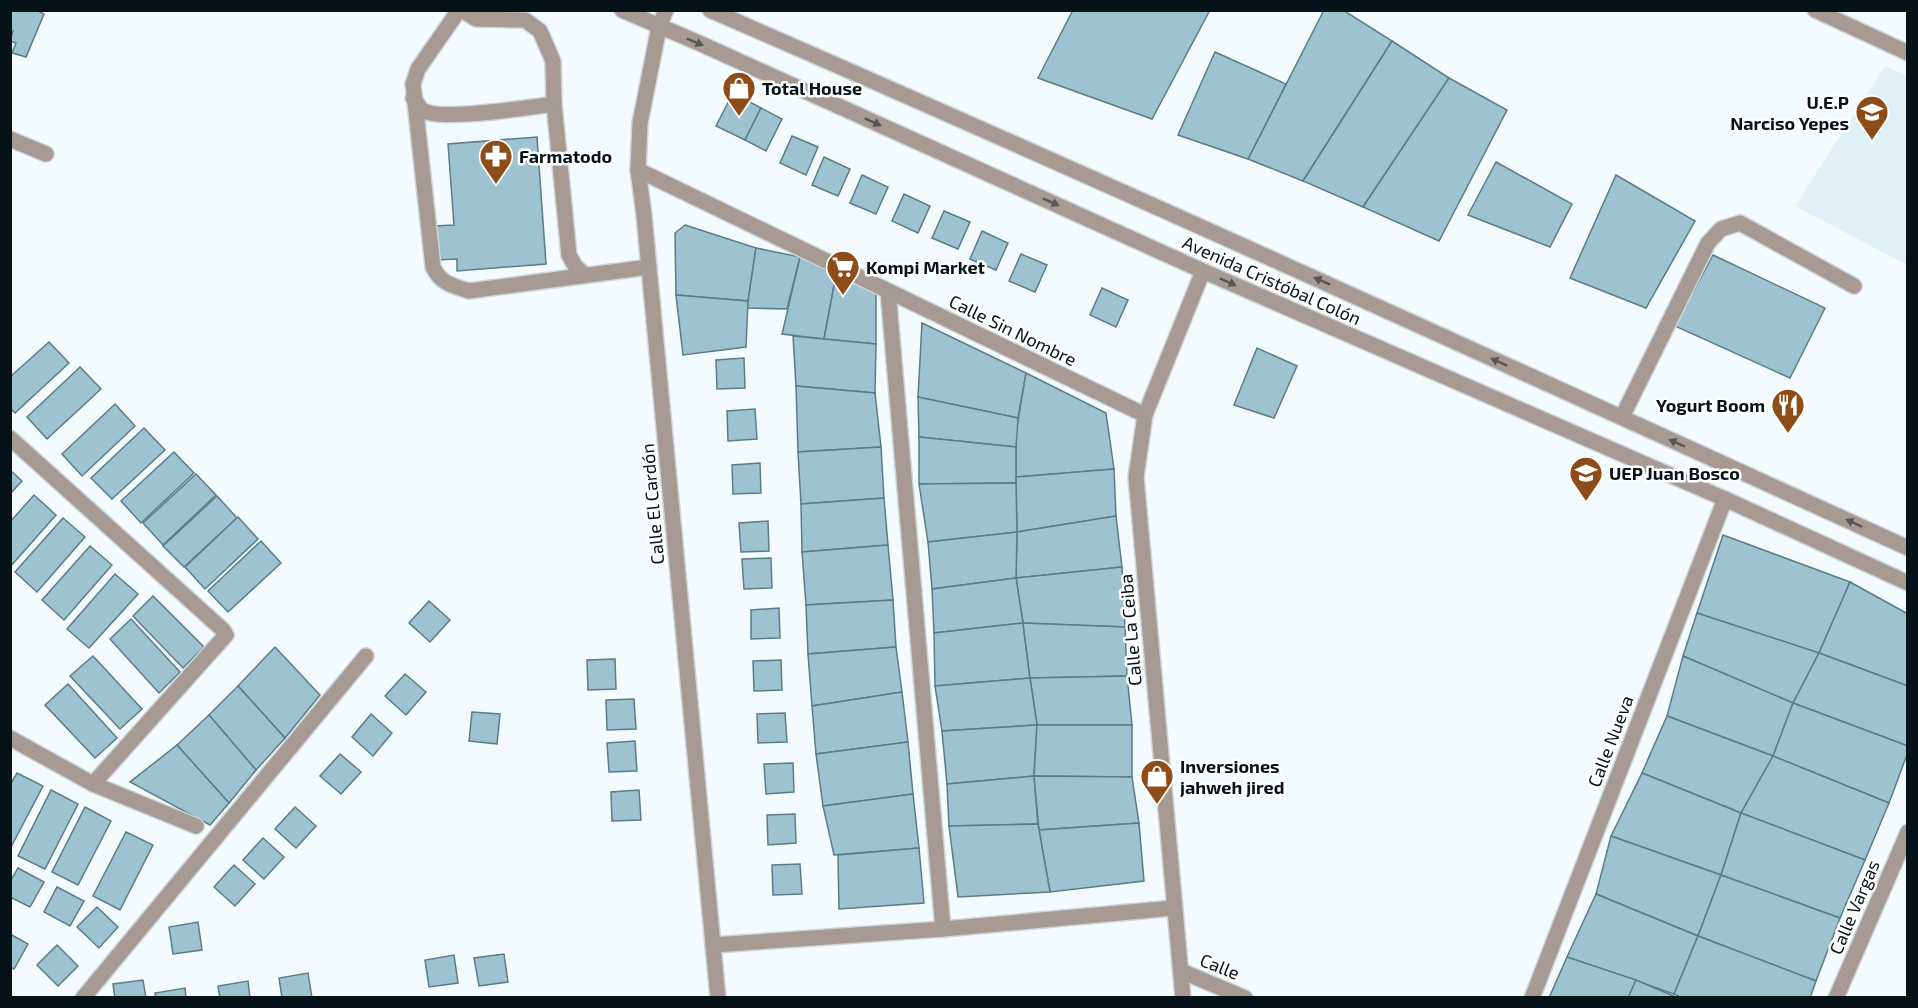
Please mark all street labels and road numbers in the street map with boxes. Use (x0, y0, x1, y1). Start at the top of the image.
street label: Avenida Cristóbal Colón (1179, 231, 1365, 329)
street label: Calle Sin Nombre (946, 290, 1080, 370)
street label: Calle El Cardón (636, 442, 668, 566)
street label: Calle La Ceiba (1114, 573, 1146, 687)
street label: Calle Nueva (1582, 692, 1638, 790)
street label: Calle Vargas (1824, 856, 1884, 958)
street label: Calle (1197, 948, 1243, 984)

